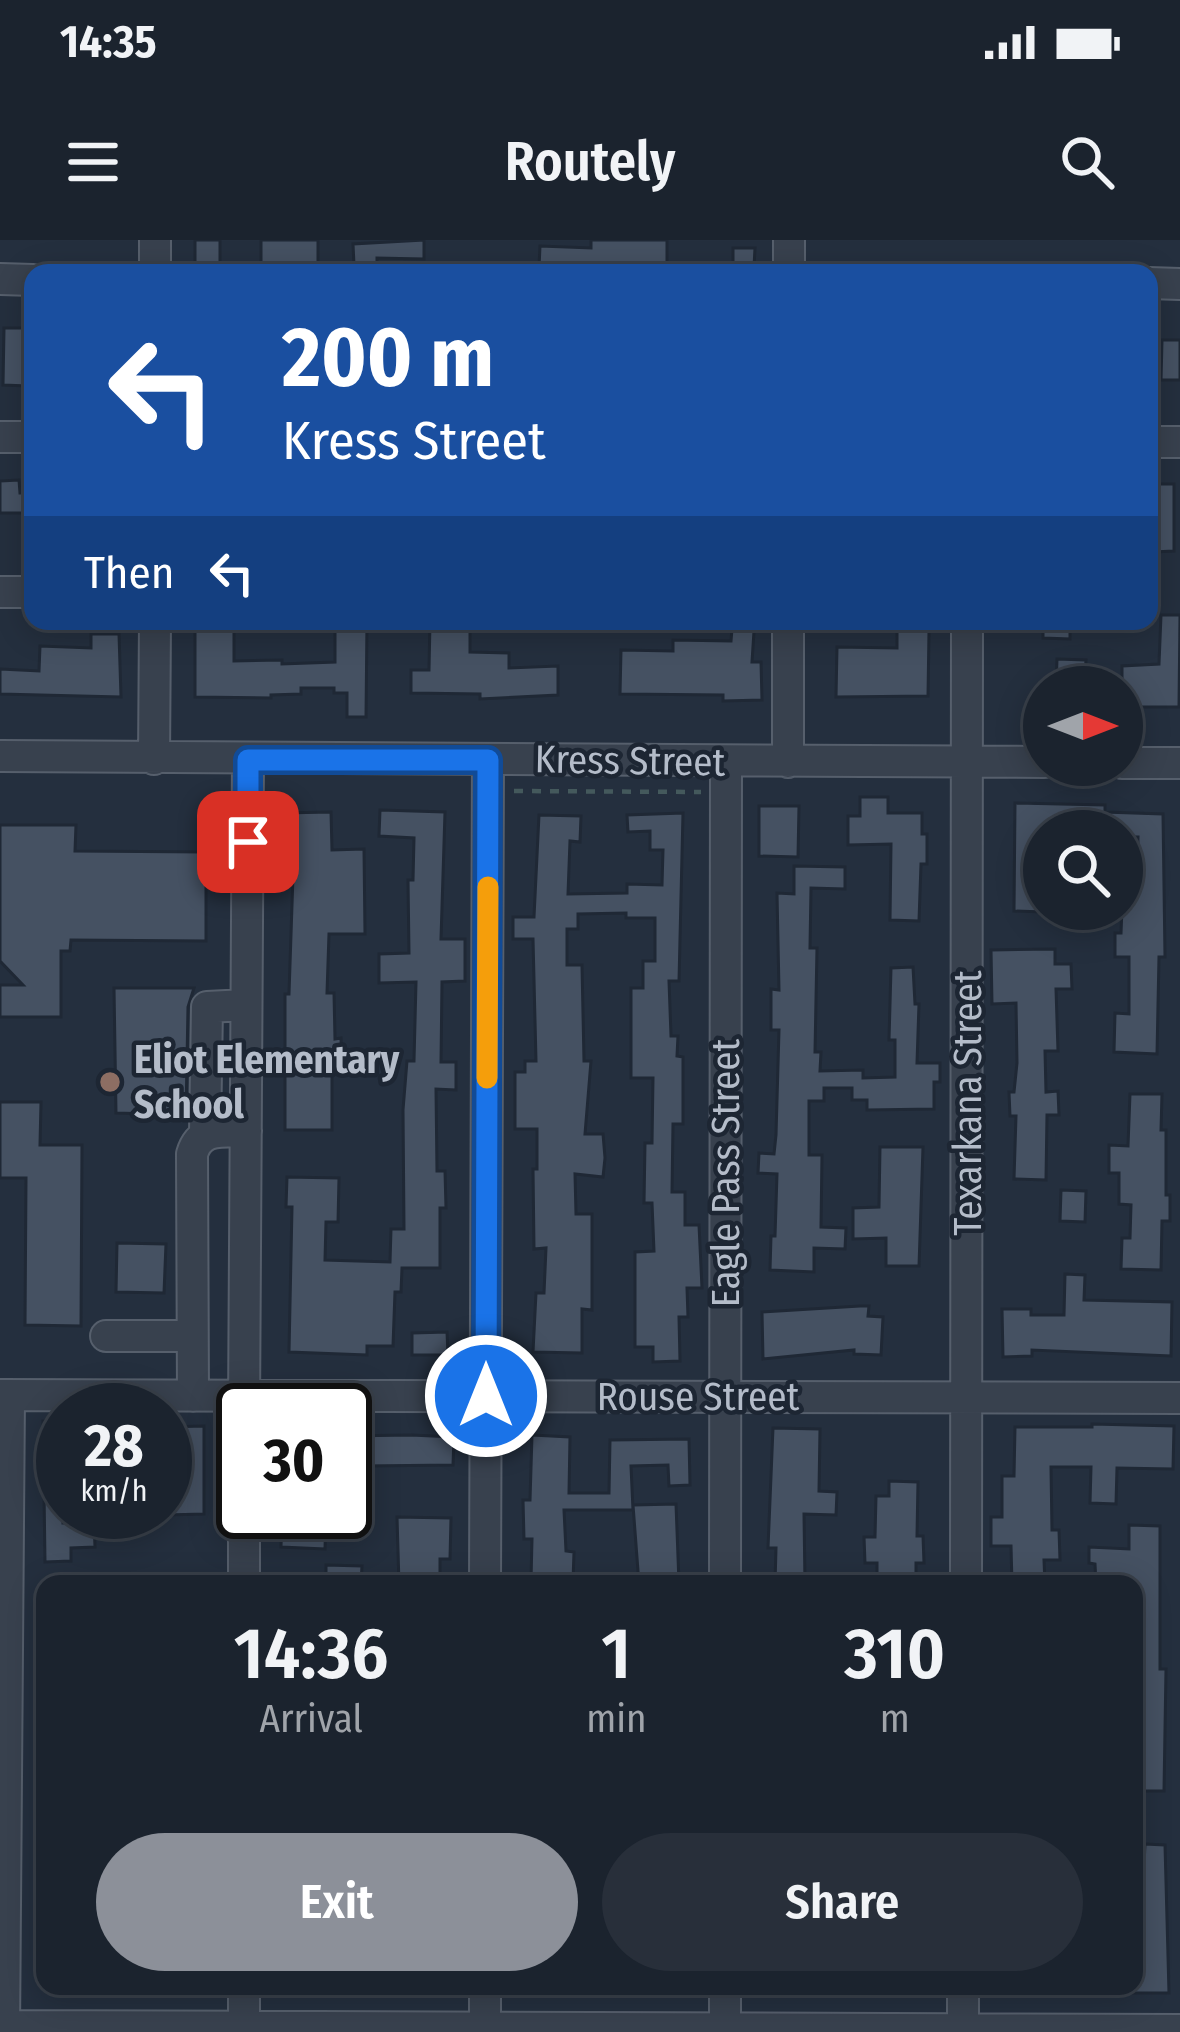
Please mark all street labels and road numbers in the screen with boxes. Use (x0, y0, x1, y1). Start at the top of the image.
street label: Kress Street (534, 736, 726, 786)
street label: Texarkana Street (945, 970, 991, 1236)
street label: Eagle Pass Street (703, 1038, 749, 1307)
street label: Rouse Street (597, 1374, 800, 1420)

